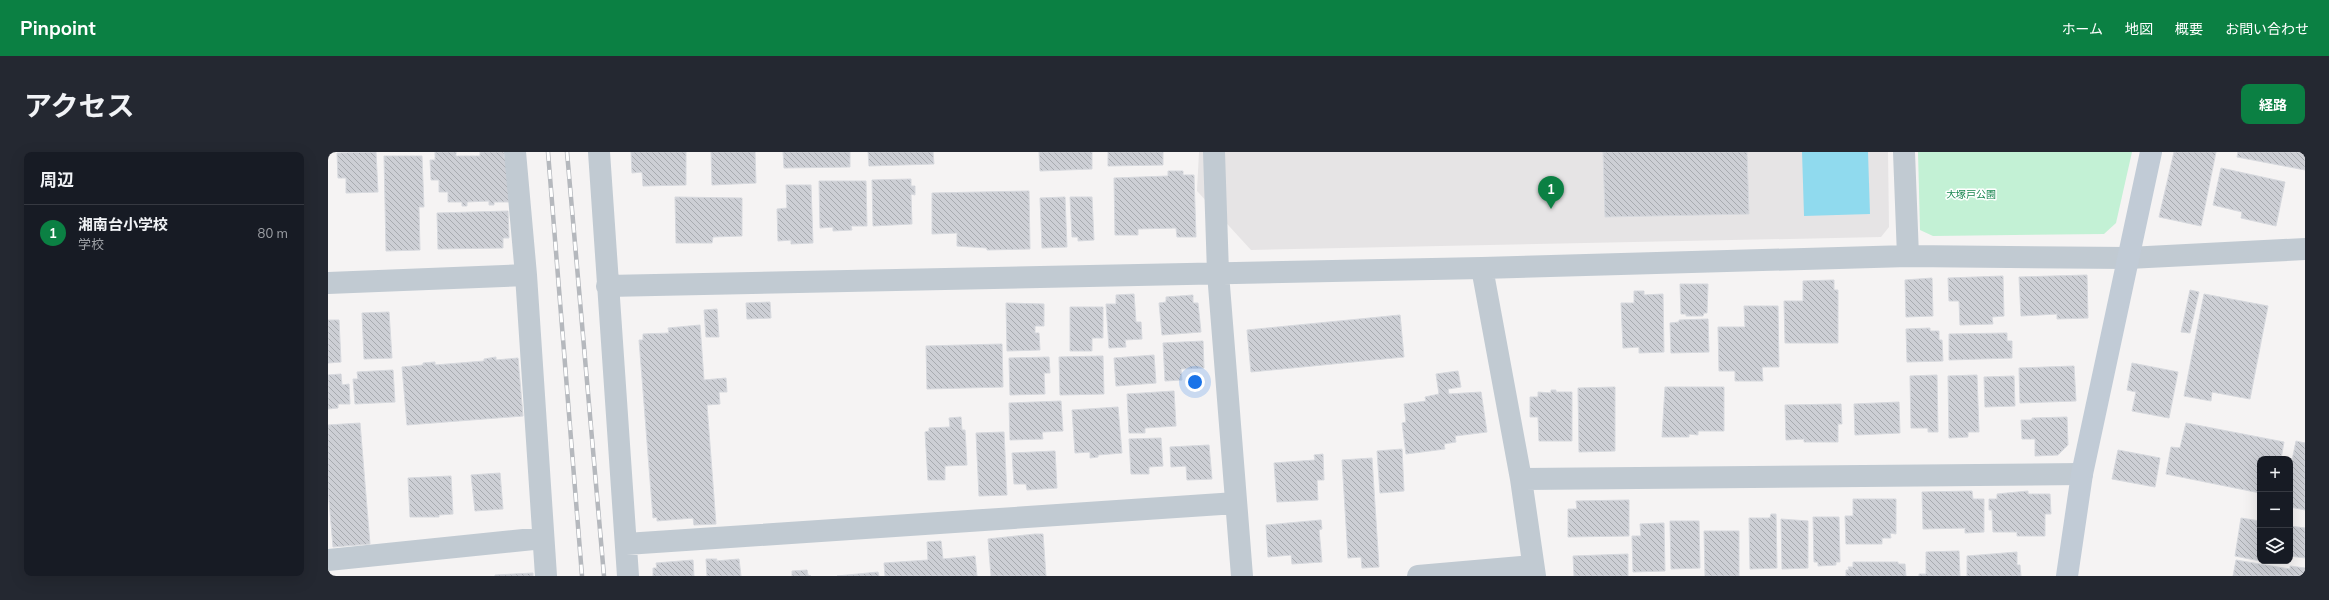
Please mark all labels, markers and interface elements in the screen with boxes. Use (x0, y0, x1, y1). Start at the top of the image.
text: Pinpoint (20, 16, 96, 40)
text: ホーム (2061, 20, 2103, 38)
text: 地図 (2125, 20, 2153, 38)
text: 概要 (2175, 20, 2203, 38)
text: お問い合わせ (2225, 20, 2309, 38)
button: 経路 (2241, 84, 2305, 124)
text: アクセス (24, 88, 135, 123)
text: 周辺 (40, 169, 74, 190)
pin: 1 (1538, 176, 1564, 209)
park label: 大塚戸公園 (1946, 188, 1996, 201)
text: 湘南台小学校 (78, 215, 168, 234)
text: 1 (49, 225, 57, 241)
text: 80 m (258, 225, 288, 241)
text: 学校 (78, 236, 104, 252)
your location (1185, 372, 1205, 392)
map controls (2257, 456, 2293, 564)
button: + (2257, 456, 2293, 492)
button: − (2257, 492, 2293, 528)
button: layers (2257, 528, 2293, 564)

